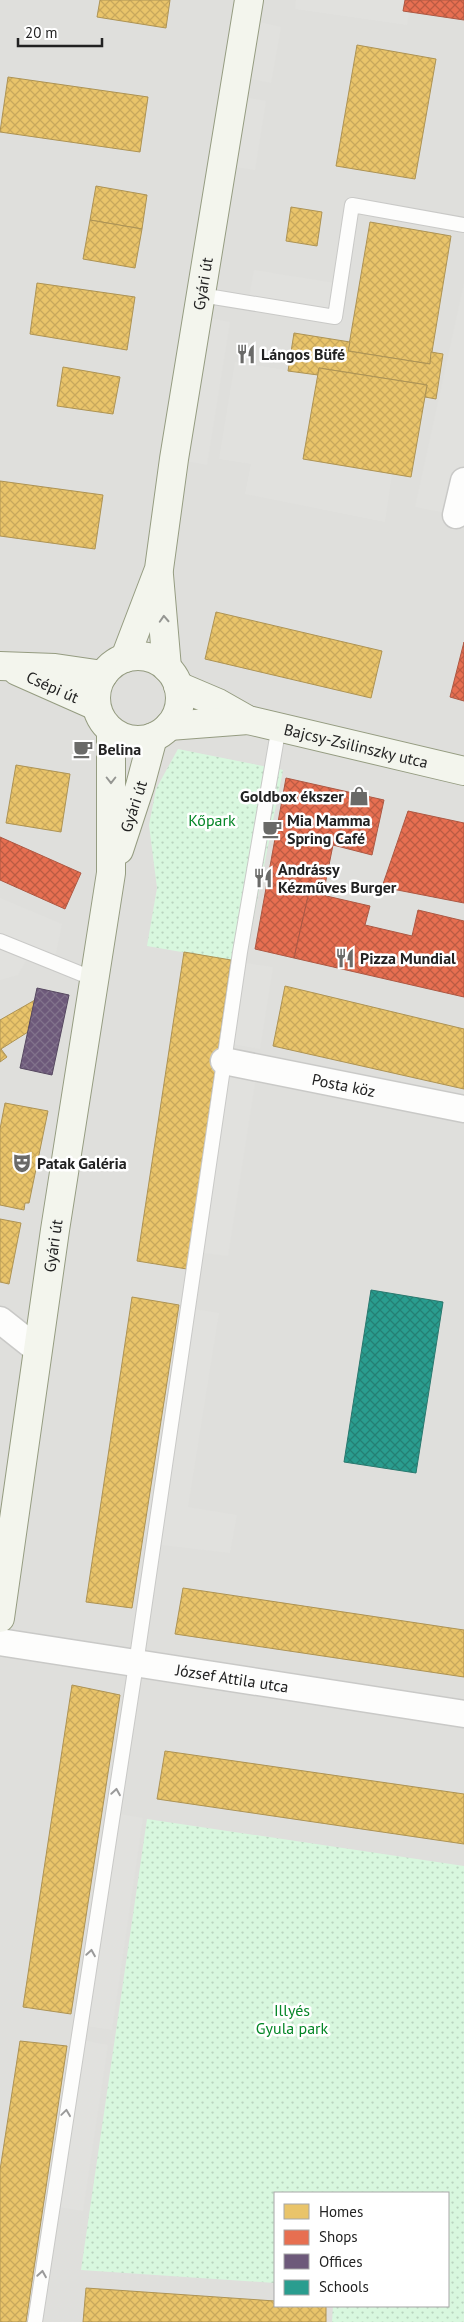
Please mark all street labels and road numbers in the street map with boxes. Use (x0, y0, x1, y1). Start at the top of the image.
street label: Gyári út (188, 255, 217, 312)
street label: Csépi út (23, 667, 82, 707)
street label: Bajcsy-Zsilinszky utca (282, 719, 430, 772)
street label: Gyári út (116, 778, 151, 835)
street label: Posta köz (310, 1069, 377, 1101)
street label: Gyári út (39, 1217, 67, 1274)
street label: József Attila utca (173, 1659, 290, 1697)

